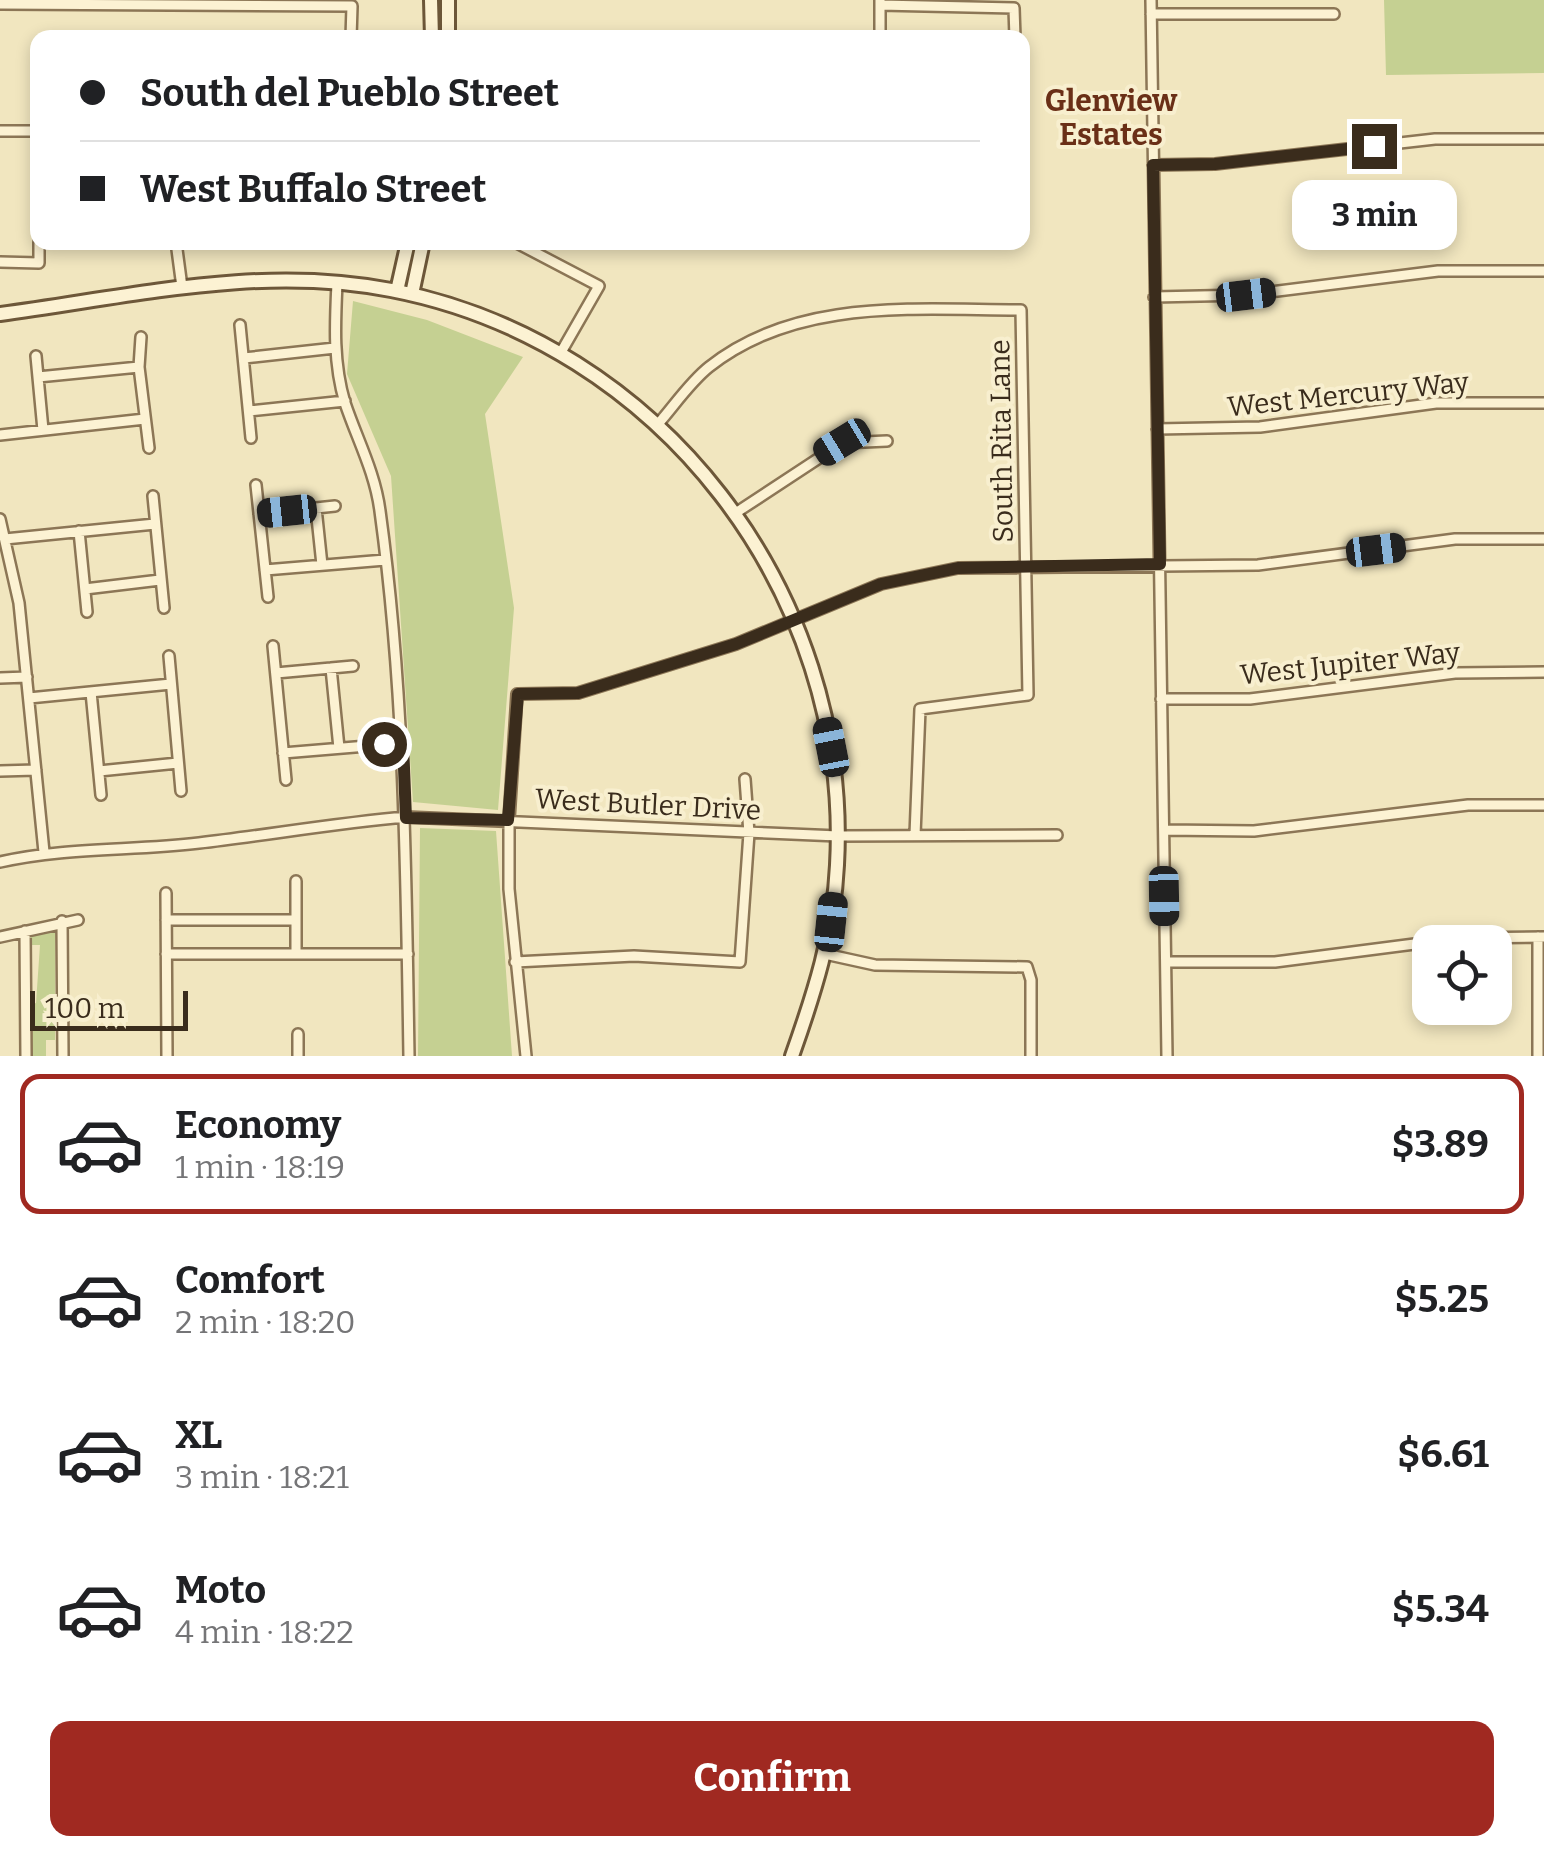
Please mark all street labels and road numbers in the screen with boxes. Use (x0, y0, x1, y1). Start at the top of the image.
street label: South Rita Lane (983, 339, 1020, 543)
street label: West Mercury Way (1226, 365, 1471, 424)
street label: West Jupiter Way (1238, 636, 1462, 691)
street label: West Butler Drive (534, 782, 762, 827)

